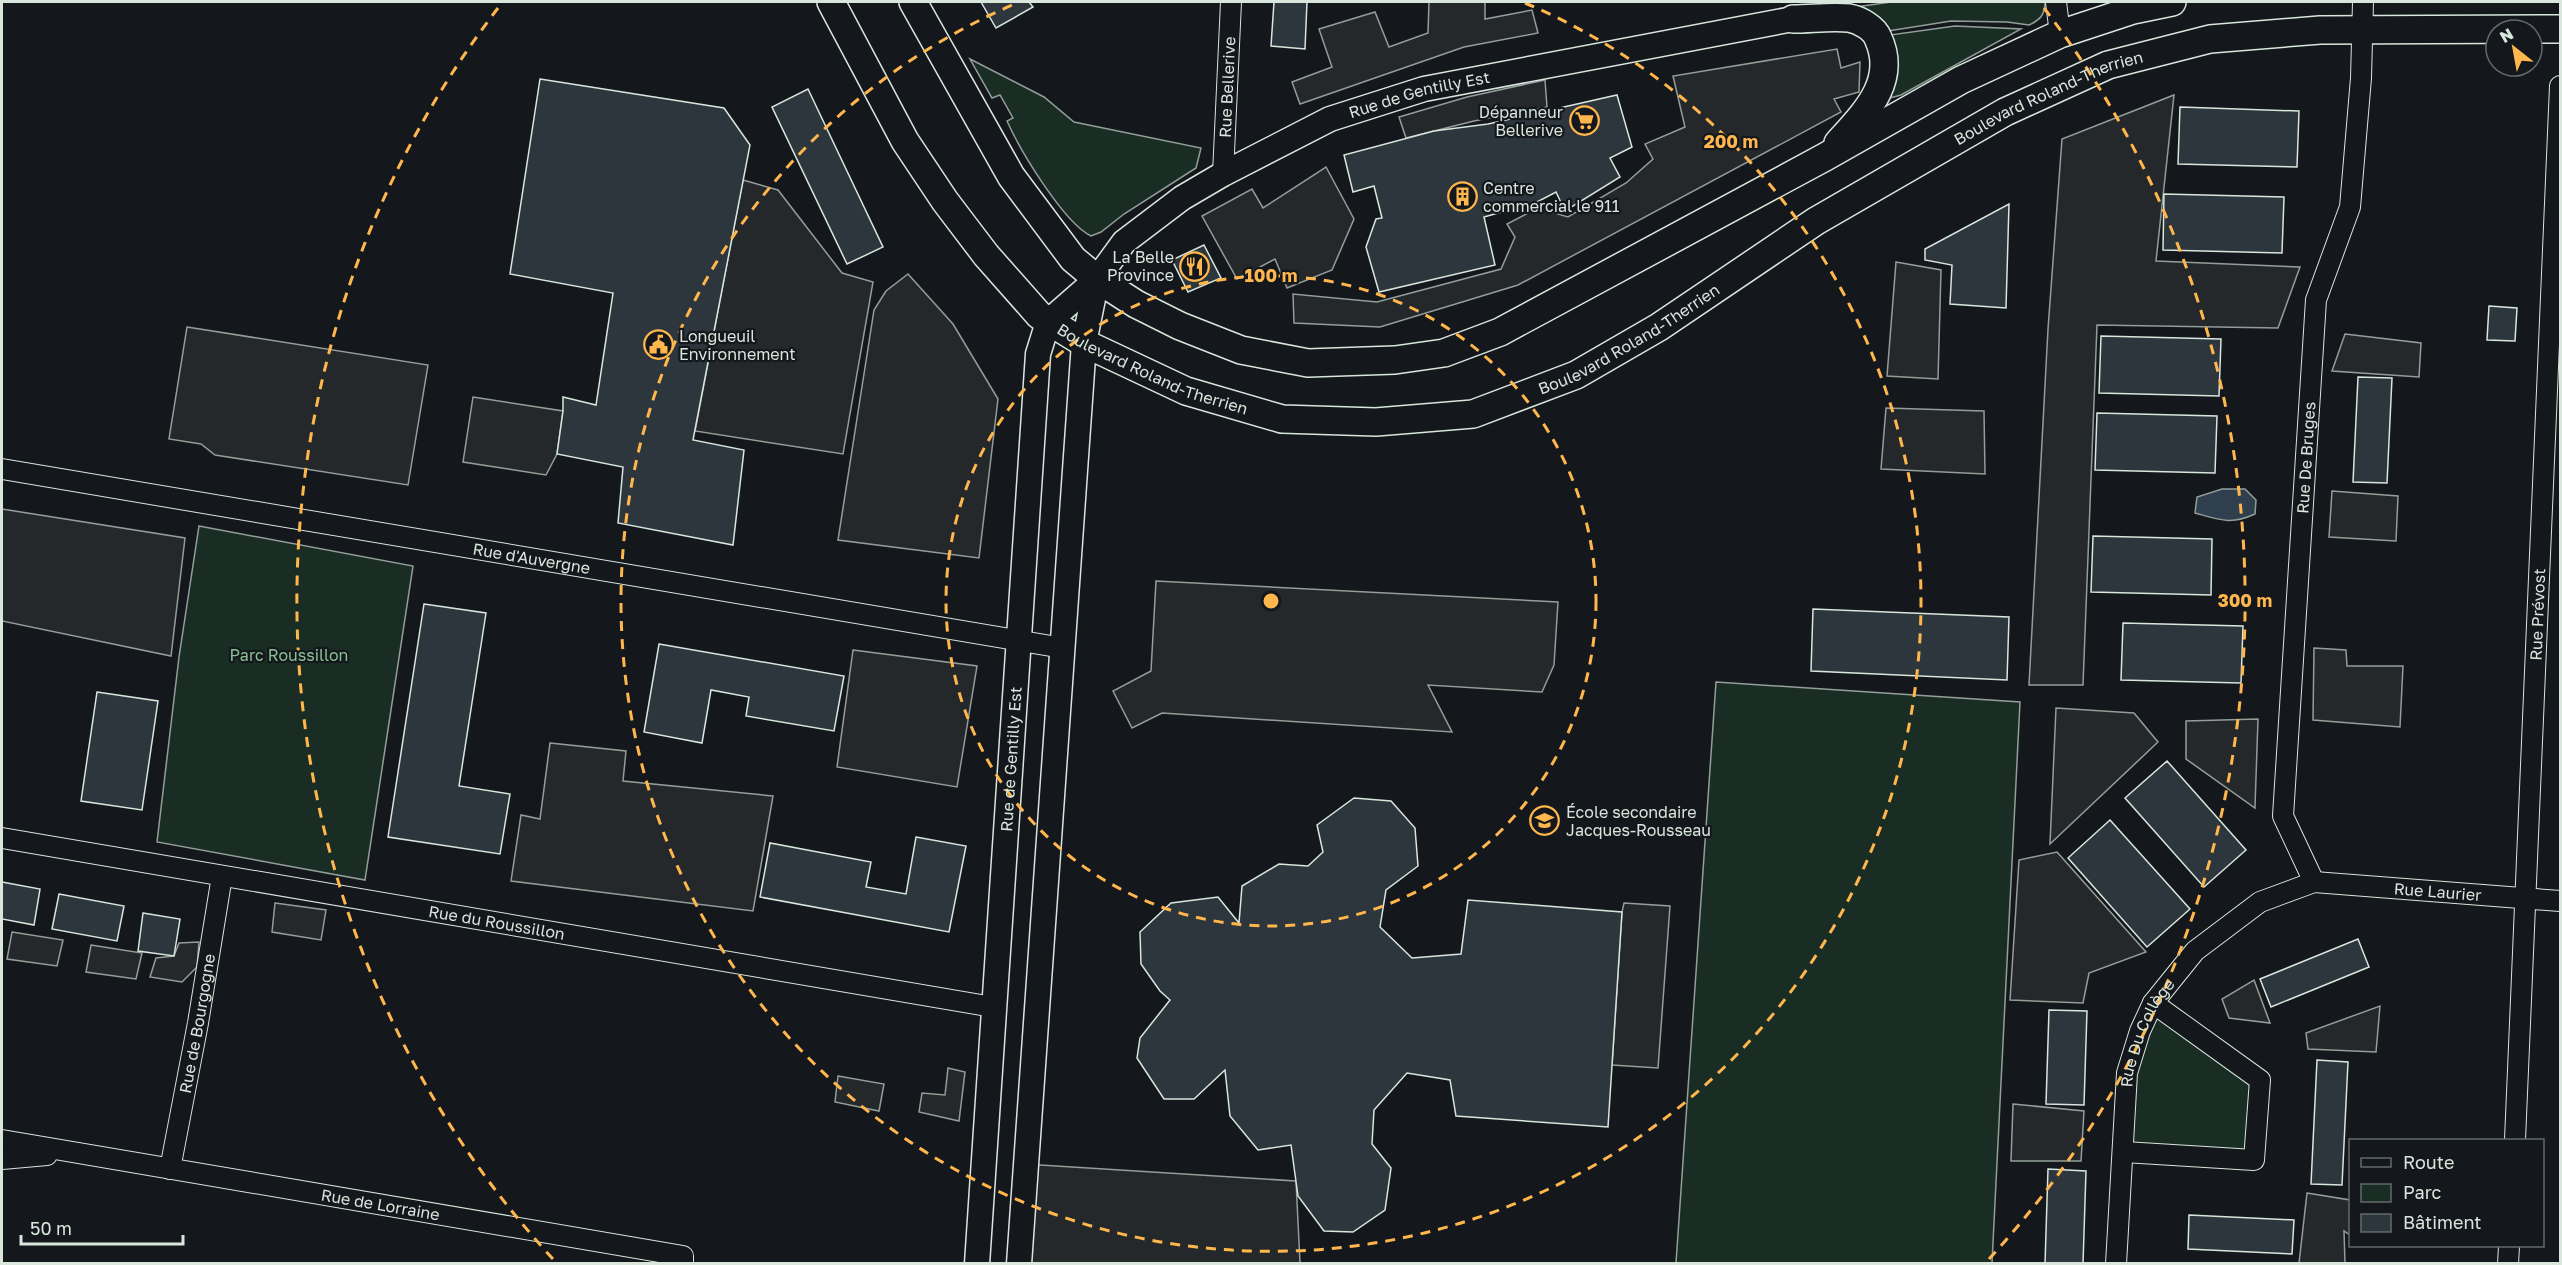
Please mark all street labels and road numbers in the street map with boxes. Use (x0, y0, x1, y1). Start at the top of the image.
street label: Rue Bellerive (1215, 36, 1239, 138)
street label: Boulevard Roland-Therrien (1950, 46, 2145, 149)
street label: Rue de Gentilly Est (1346, 67, 1491, 122)
street label: Boulevard Roland-Therrien (1535, 279, 1723, 398)
street label: Boulevard Roland-Therrien (1054, 319, 1250, 419)
street label: Rue De Bruges (2292, 401, 2319, 514)
street label: Rue d'Auvergne (471, 539, 592, 578)
street label: Rue Prévost (2525, 568, 2549, 661)
street label: Rue de Gentilly Est (996, 686, 1026, 832)
street label: Rue Laurier (2393, 878, 2482, 905)
street label: Rue du Roussillon (427, 901, 567, 944)
street label: Rue de Bourgogne (175, 952, 219, 1095)
street label: Rue Du Collège (2116, 974, 2179, 1088)
street label: Rue de Lorraine (320, 1185, 441, 1224)

